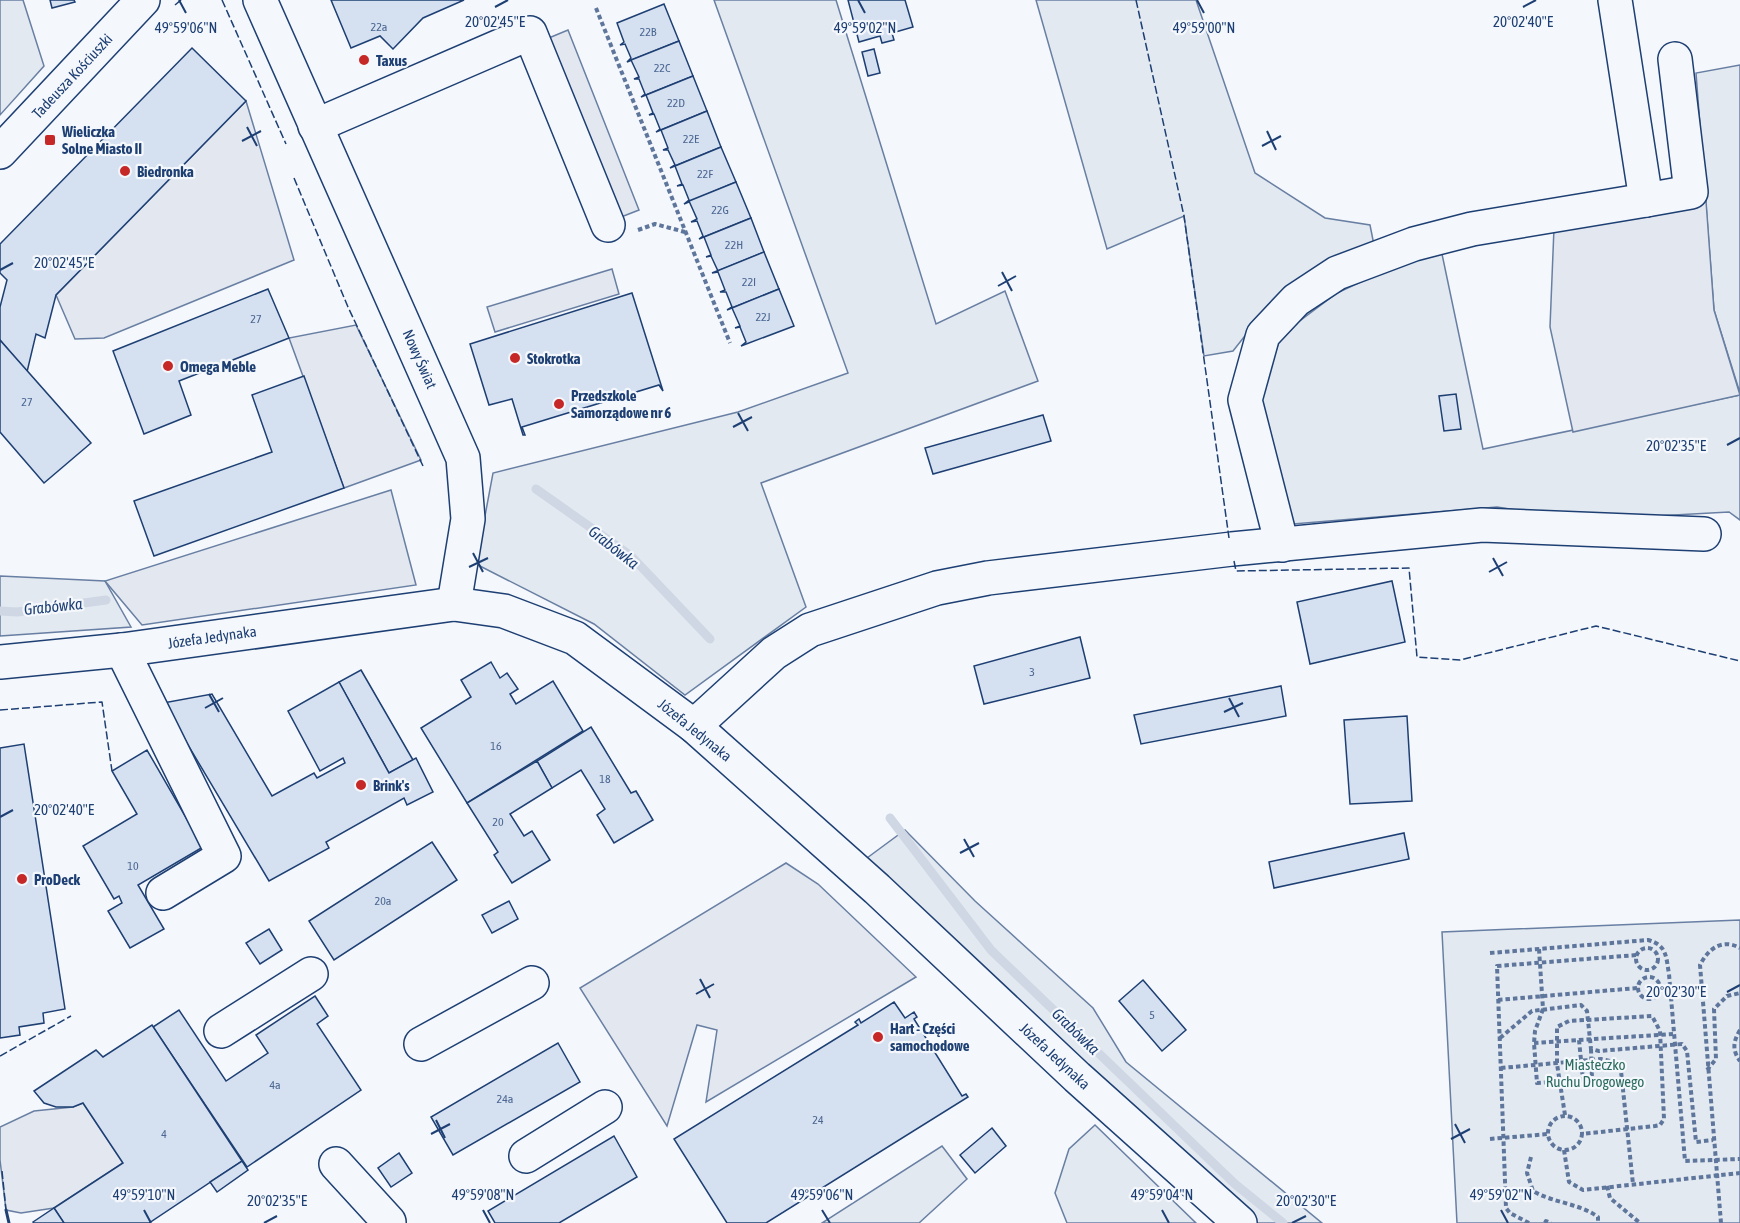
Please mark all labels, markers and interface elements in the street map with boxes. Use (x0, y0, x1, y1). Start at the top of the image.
text: 20°02'45"E (465, 13, 526, 30)
text: 20°02'40"E (1493, 13, 1554, 30)
text: 49°59'06"N (155, 19, 217, 36)
text: 49°59'02"N (834, 19, 896, 36)
text: 49°59'00"N (1173, 19, 1235, 36)
house number: 22a (371, 20, 387, 34)
house number: 22B (640, 25, 657, 39)
street label: Tadeusza Kościuszki (28, 30, 116, 122)
place label: Taxus (376, 52, 408, 69)
marker: Taxus (357, 53, 371, 67)
house number: 22C (654, 61, 671, 75)
house number: 22D (667, 96, 685, 110)
place label: Wieliczka Solne Miasto II (61, 123, 142, 157)
house number: 22E (683, 132, 699, 146)
marker: Wieliczka Solne Miasto II (43, 133, 57, 147)
place label: Biedronka (137, 163, 194, 180)
marker: Biedronka (118, 164, 132, 178)
house number: 22F (697, 167, 713, 181)
house number: 22G (711, 203, 729, 217)
house number: 22H (725, 238, 743, 252)
text: 20°02'45"E (34, 254, 95, 271)
house number: 22I (742, 275, 756, 289)
house number: 22J (755, 310, 771, 324)
house number: 27 (250, 312, 262, 326)
street label: Nowy Świat (399, 327, 441, 391)
place label: Stokrotka (527, 350, 581, 367)
marker: Stokrotka (508, 351, 522, 365)
place label: Omega Meble (180, 358, 256, 375)
marker: Omega Meble (161, 359, 175, 373)
place label: Przedszkole Samorządowe nr 6 (571, 387, 671, 421)
house number: 27 (21, 395, 33, 409)
marker: Przedszkole Samorządowe nr 6 (552, 397, 566, 411)
text: 20°02'35"E (1646, 437, 1707, 454)
water label: Grabówka (585, 522, 643, 573)
water label: Grabówka (23, 594, 84, 618)
street label: Józefa Jedynaka (166, 622, 258, 652)
house number: 3 (1029, 665, 1035, 679)
street label: Józefa Jedynaka (655, 695, 735, 765)
house number: 16 (490, 739, 502, 753)
house number: 18 (599, 772, 611, 786)
place label: Brink's (373, 777, 410, 794)
marker: Brink's (354, 778, 368, 792)
text: 20°02'40"E (34, 801, 95, 818)
house number: 20 (492, 815, 504, 829)
house number: 10 (127, 859, 139, 873)
place label: ProDeck (34, 871, 81, 888)
marker: ProDeck (15, 872, 29, 886)
house number: 20a (375, 894, 391, 908)
text: 20°02'30"E (1646, 983, 1707, 1000)
water label: Grabówka (1049, 1004, 1104, 1058)
house number: 5 (1149, 1008, 1155, 1022)
street label: Józefa Jedynaka (1016, 1019, 1094, 1093)
place label: Hart - Części samochodowe (890, 1020, 970, 1054)
marker: Hart - Części samochodowe (871, 1030, 885, 1044)
park label: Miasteczko Ruchu Drogowego (1546, 1056, 1644, 1090)
house number: 4a (269, 1078, 281, 1092)
house number: 24a (497, 1092, 513, 1106)
house number: 24 (812, 1113, 824, 1127)
house number: 4 (161, 1127, 167, 1141)
text: 49°59'10"N (113, 1186, 175, 1203)
text: 49°59'08"N (452, 1186, 514, 1203)
text: 49°59'06"N (791, 1186, 853, 1203)
text: 49°59'04"N (1131, 1186, 1193, 1203)
text: 49°59'02"N (1470, 1186, 1532, 1203)
text: 20°02'35"E (247, 1192, 308, 1209)
text: 20°02'30"E (1276, 1192, 1337, 1209)

